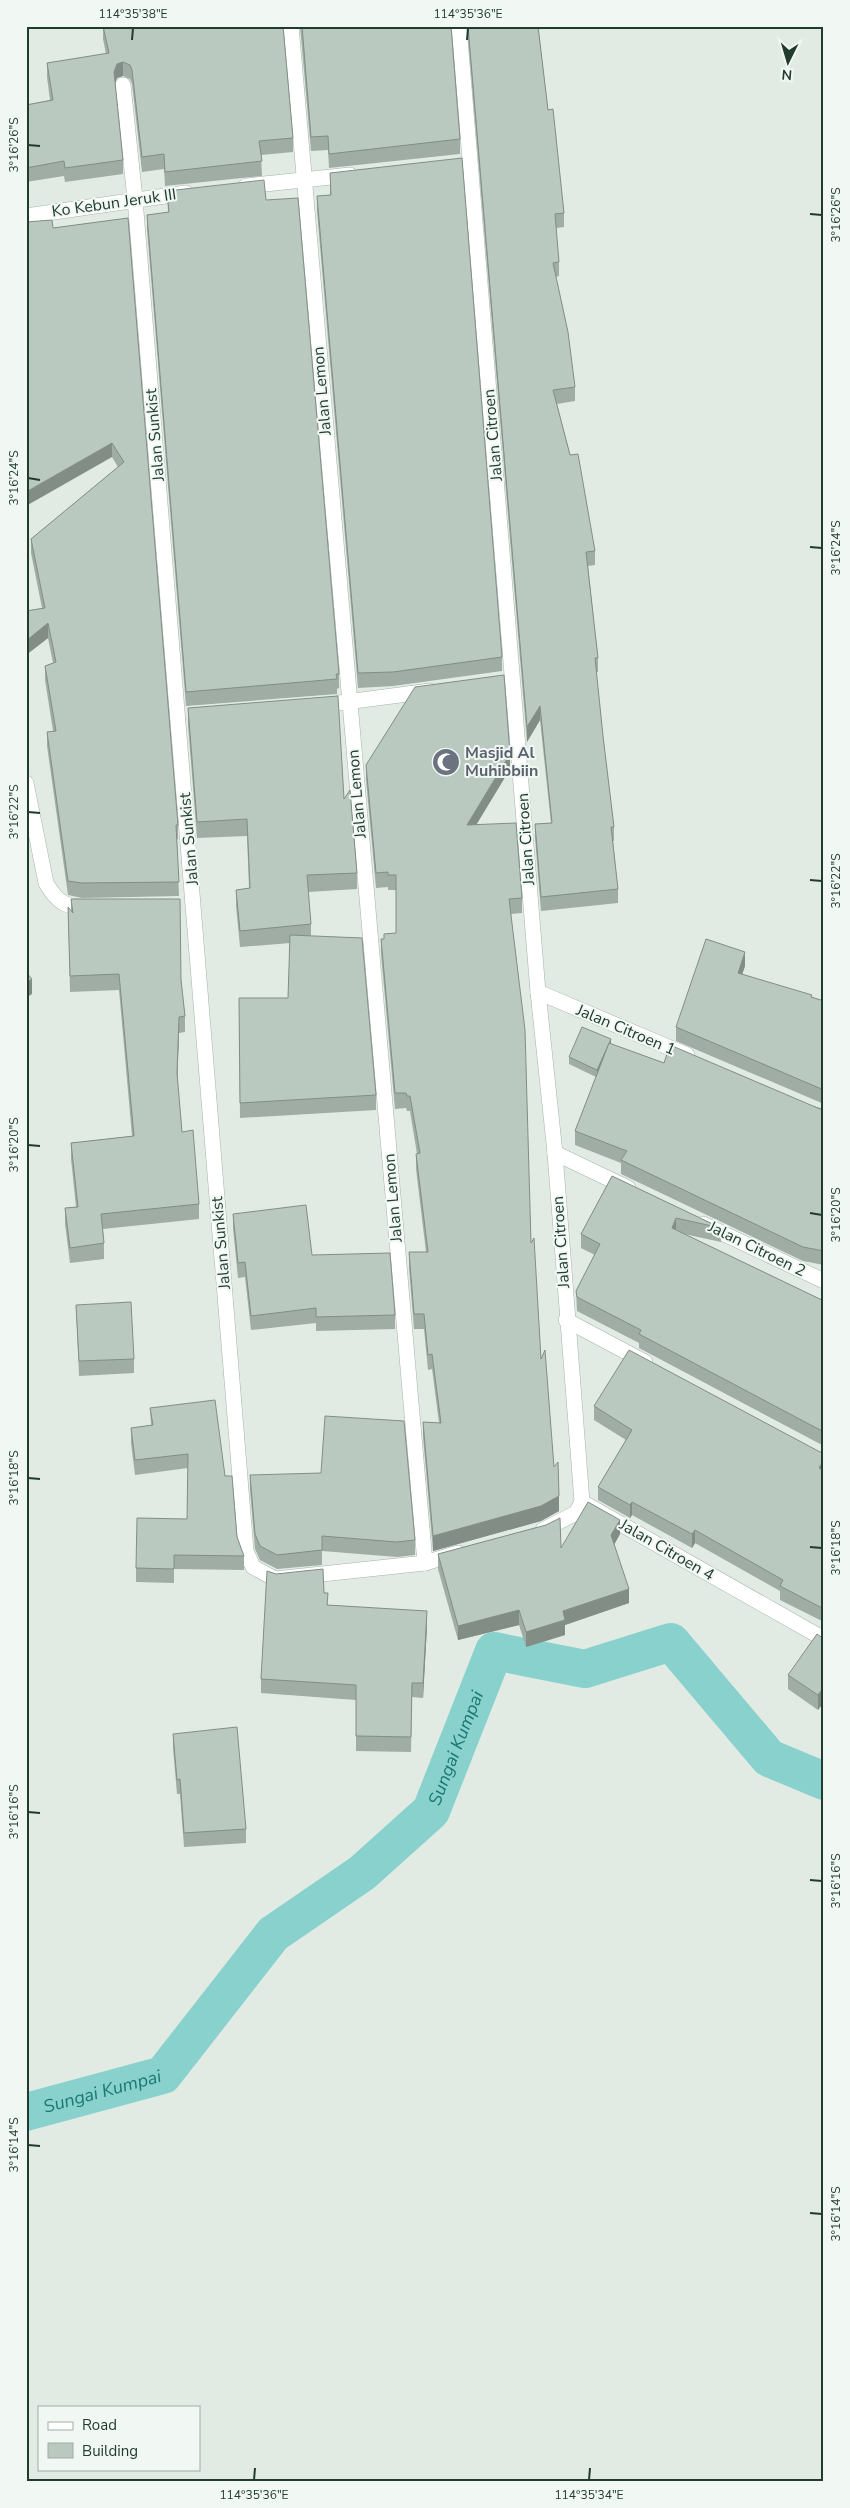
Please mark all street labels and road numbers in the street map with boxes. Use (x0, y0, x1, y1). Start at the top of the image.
street label: Ko Kebun Jeruk III (50, 183, 178, 223)
street label: Jalan Lemon (307, 346, 337, 437)
street label: Jalan Sunkist (140, 387, 170, 483)
street label: Jalan Citroen (478, 388, 508, 483)
street label: Jalan Lemon (342, 749, 372, 840)
street label: Jalan Sunkist (174, 791, 204, 887)
street label: Jalan Citroen (512, 792, 540, 887)
street label: Jalan Citroen 1 (572, 999, 679, 1061)
street label: Jalan Lemon (378, 1153, 408, 1244)
street label: Jalan Sunkist (206, 1195, 236, 1291)
street label: Jalan Citroen (547, 1195, 575, 1290)
street label: Jalan Citroen 2 (704, 1215, 809, 1282)
street label: Jalan Citroen 4 (615, 1513, 719, 1586)

